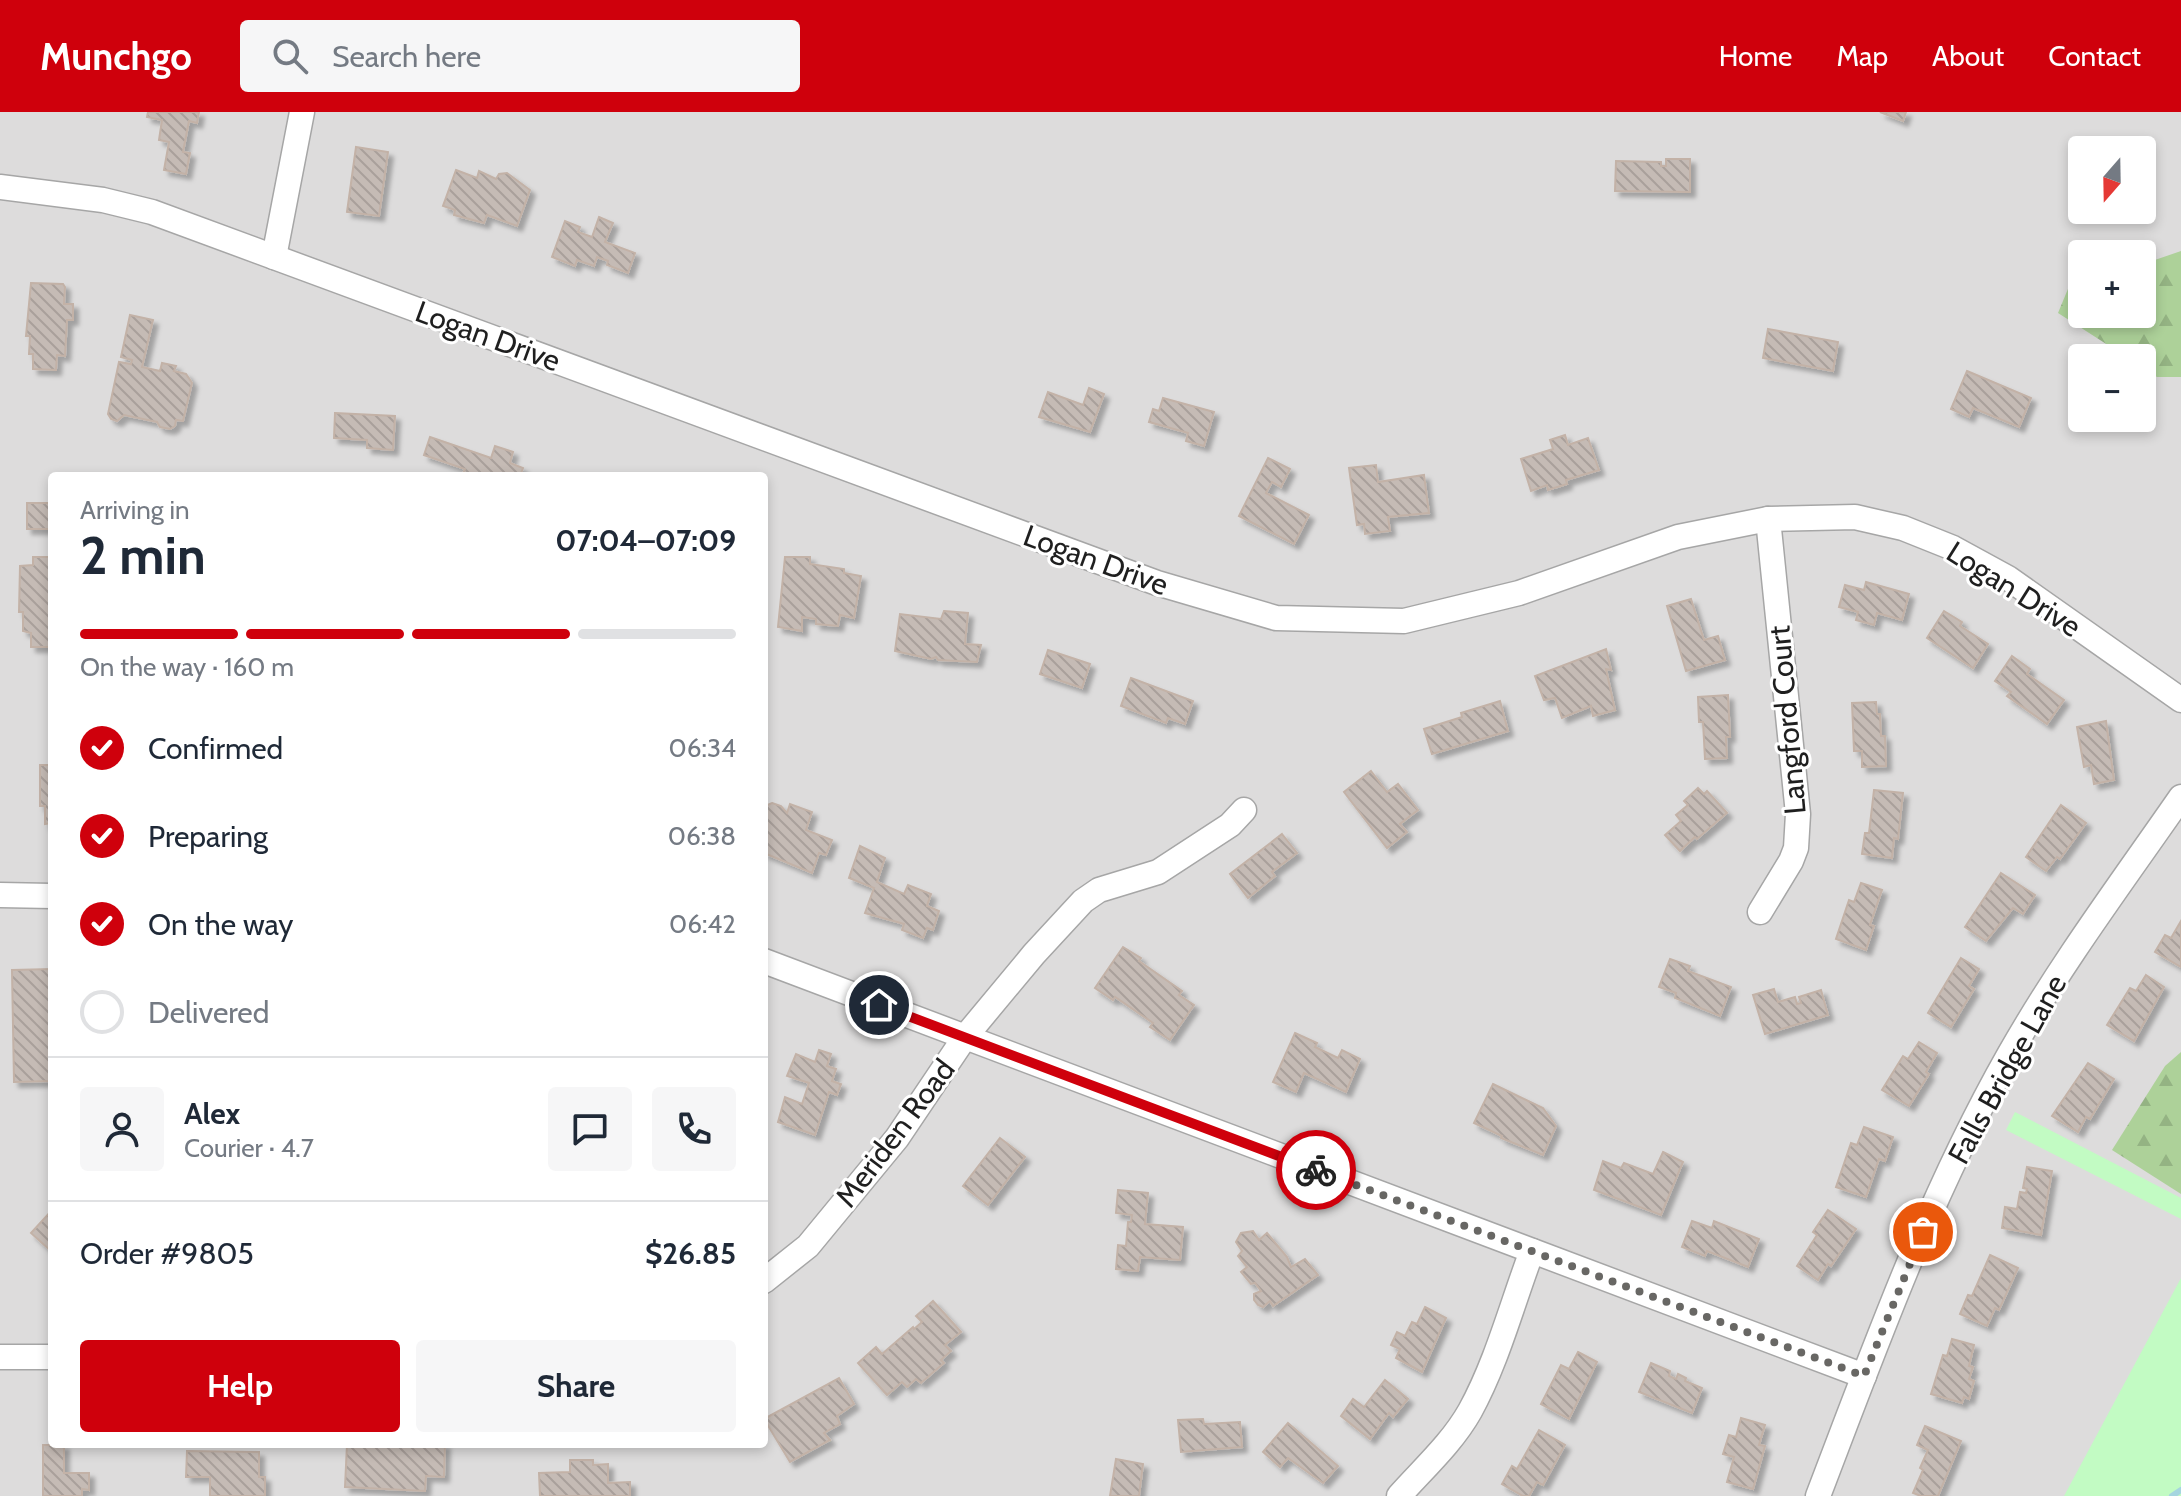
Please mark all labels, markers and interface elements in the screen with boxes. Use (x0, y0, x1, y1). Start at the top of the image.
search box (240, 20, 800, 92)
text: Munchgo (40, 33, 192, 80)
icon: search (268, 34, 312, 78)
text: Search here (332, 38, 481, 75)
text: Home (1719, 39, 1792, 73)
text: Map (1836, 39, 1888, 73)
text: About (1932, 39, 2004, 73)
text: Contact (2048, 39, 2141, 73)
north arrow (2068, 136, 2156, 224)
map controls (2068, 136, 2156, 432)
button: + (2068, 240, 2156, 328)
street label: Logan Drive (411, 293, 565, 379)
button: − (2068, 344, 2156, 432)
text: Arriving in (80, 494, 190, 526)
street label: Logan Drive (1019, 517, 1173, 603)
text: 07:04–07:09 (555, 522, 736, 559)
text: 2 min (80, 524, 206, 587)
street label: Logan Drive (1940, 533, 2088, 645)
street label: Langford Court (1760, 624, 1814, 816)
text: On the way · 160 m (80, 651, 294, 683)
icon: check (80, 726, 124, 770)
text: Confirmed (148, 730, 283, 767)
text: 06:34 (669, 732, 736, 764)
icon: check (80, 814, 124, 858)
text: Preparing (148, 818, 268, 855)
text: 06:38 (668, 820, 736, 852)
icon: check (80, 902, 124, 946)
text: On the way (148, 906, 293, 943)
text: 06:42 (669, 908, 736, 940)
street label: Falls Bridge Lane (1940, 968, 2074, 1170)
pin (845, 971, 913, 1039)
icon: home (857, 983, 901, 1027)
text: Delivered (148, 994, 269, 1031)
street label: Meriden Road (827, 1052, 963, 1214)
button: person (80, 1087, 164, 1171)
button: chat (548, 1087, 632, 1171)
button: phone (652, 1087, 736, 1171)
text: Alex (184, 1095, 240, 1132)
courier (1276, 1130, 1356, 1210)
text: Courier · 4.7 (184, 1132, 314, 1164)
icon: bike (1294, 1148, 1338, 1192)
pin (1889, 1198, 1957, 1266)
icon: bag (1901, 1210, 1945, 1254)
text: Order #9805 (80, 1235, 254, 1272)
text: $26.85 (645, 1235, 736, 1272)
button: Help (80, 1340, 400, 1432)
button: Share (416, 1340, 736, 1432)

